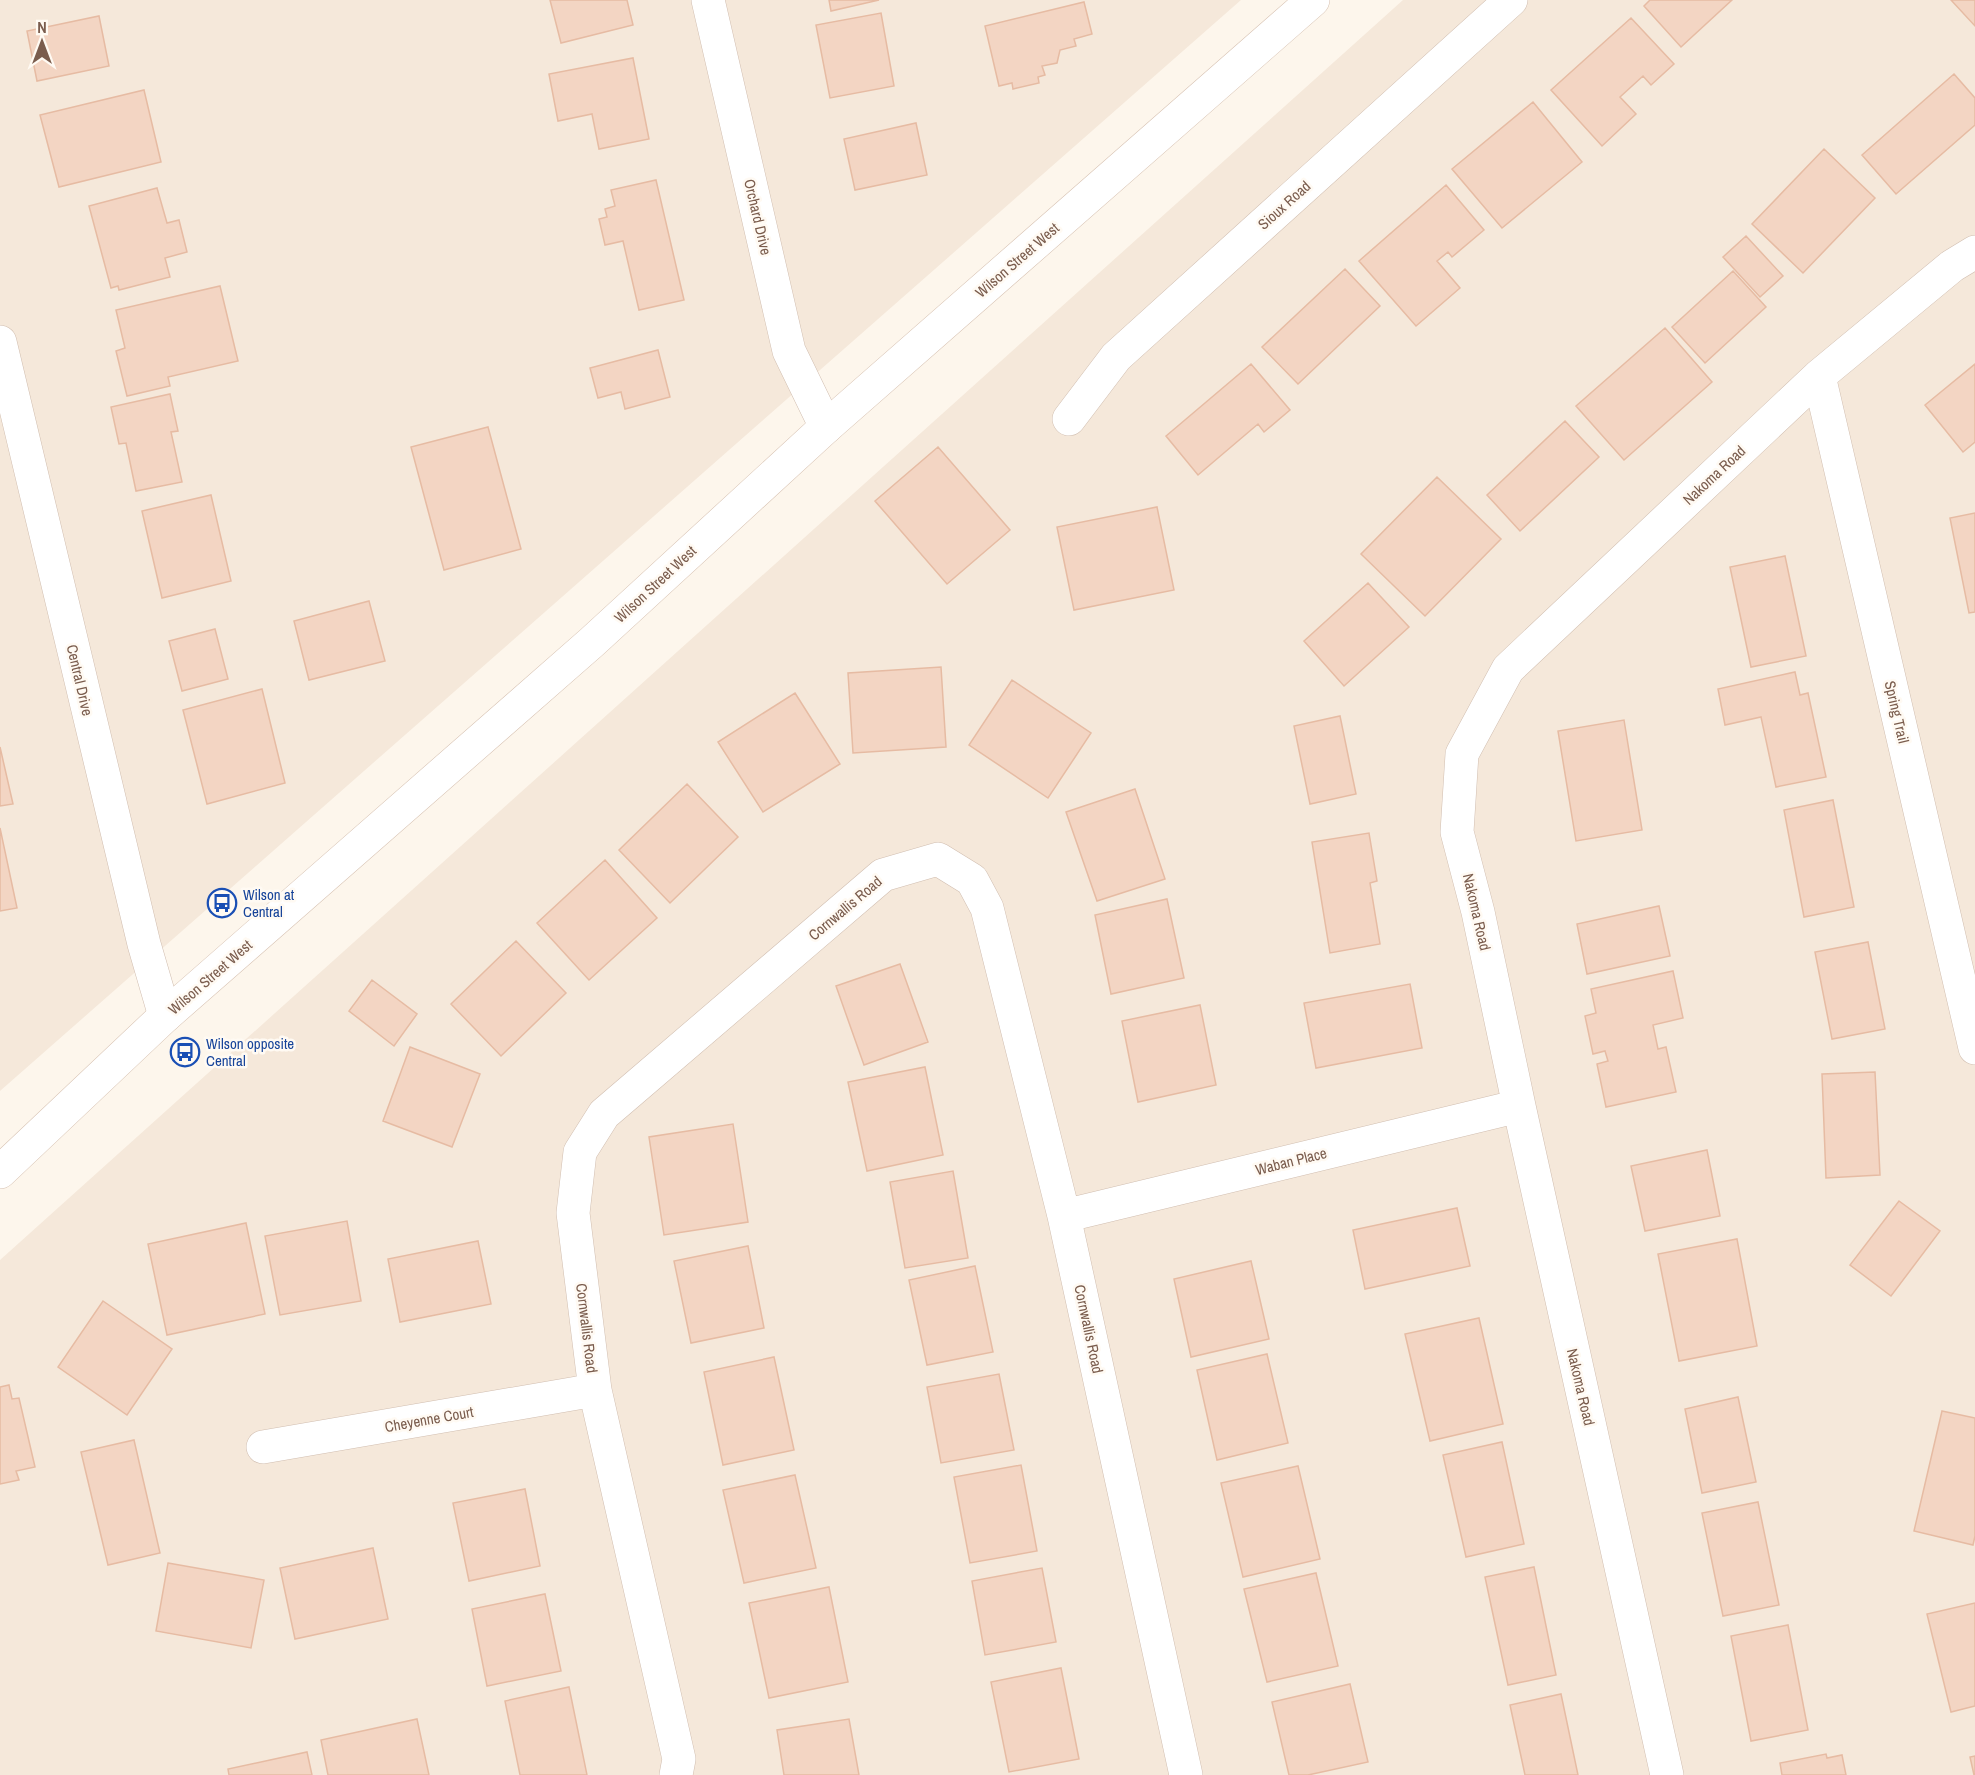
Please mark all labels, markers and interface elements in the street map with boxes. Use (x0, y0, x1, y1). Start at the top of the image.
north arrow (12, 12, 72, 72)
text: N (37, 16, 47, 38)
street label: Sioux Road (1253, 176, 1315, 234)
street label: Orchard Drive (739, 177, 777, 257)
street label: Wilson Street West (970, 217, 1064, 302)
street label: Nakoma Road (1678, 441, 1750, 509)
street label: Wilson Street West (609, 540, 701, 628)
street label: Central Drive (62, 642, 98, 718)
street label: Spring Trail (1880, 679, 1914, 745)
street label: Cornwallis Road (804, 871, 886, 945)
street label: Nakoma Road (1458, 871, 1496, 953)
place label: Wilson at Central (243, 884, 295, 922)
bus stop icon: Wilson at Central (206, 887, 238, 919)
street label: Wilson Street West (163, 934, 257, 1019)
place label: Wilson opposite Central (206, 1033, 294, 1071)
bus stop icon: Wilson opposite Central (169, 1036, 201, 1068)
street label: Waban Place (1253, 1142, 1329, 1180)
street label: Cornwallis Road (571, 1282, 603, 1374)
street label: Cornwallis Road (1069, 1283, 1109, 1375)
street label: Nakoma Road (1562, 1346, 1600, 1428)
street label: Cheyenne Court (383, 1401, 475, 1437)

